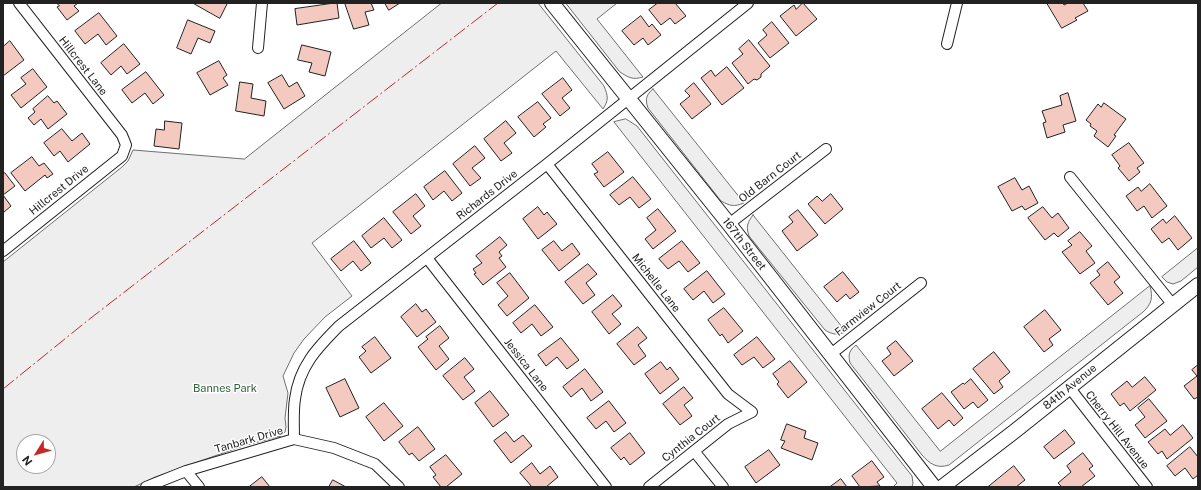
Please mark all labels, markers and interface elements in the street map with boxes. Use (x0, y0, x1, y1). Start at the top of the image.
street label: Hillcrest Lane (56, 34, 110, 98)
street label: Old Barn Court (736, 148, 804, 206)
street label: Hillcrest Drive (27, 162, 91, 218)
street label: Richards Drive (454, 167, 520, 223)
street label: 167th Street (719, 215, 769, 273)
street label: Michelle Lane (629, 251, 683, 315)
street label: Farmview Court (832, 279, 904, 339)
street label: Jessica Lane (501, 336, 551, 394)
street label: 84th Avenue (1041, 361, 1099, 413)
park label: Bannes Park (193, 382, 257, 396)
street label: Cherry Hill Avenue (1082, 388, 1152, 472)
street label: Cynthia Court (659, 411, 723, 465)
street label: Tanbark Drive (213, 424, 285, 456)
north arrow (16, 434, 56, 474)
text: N (20, 454, 35, 468)

